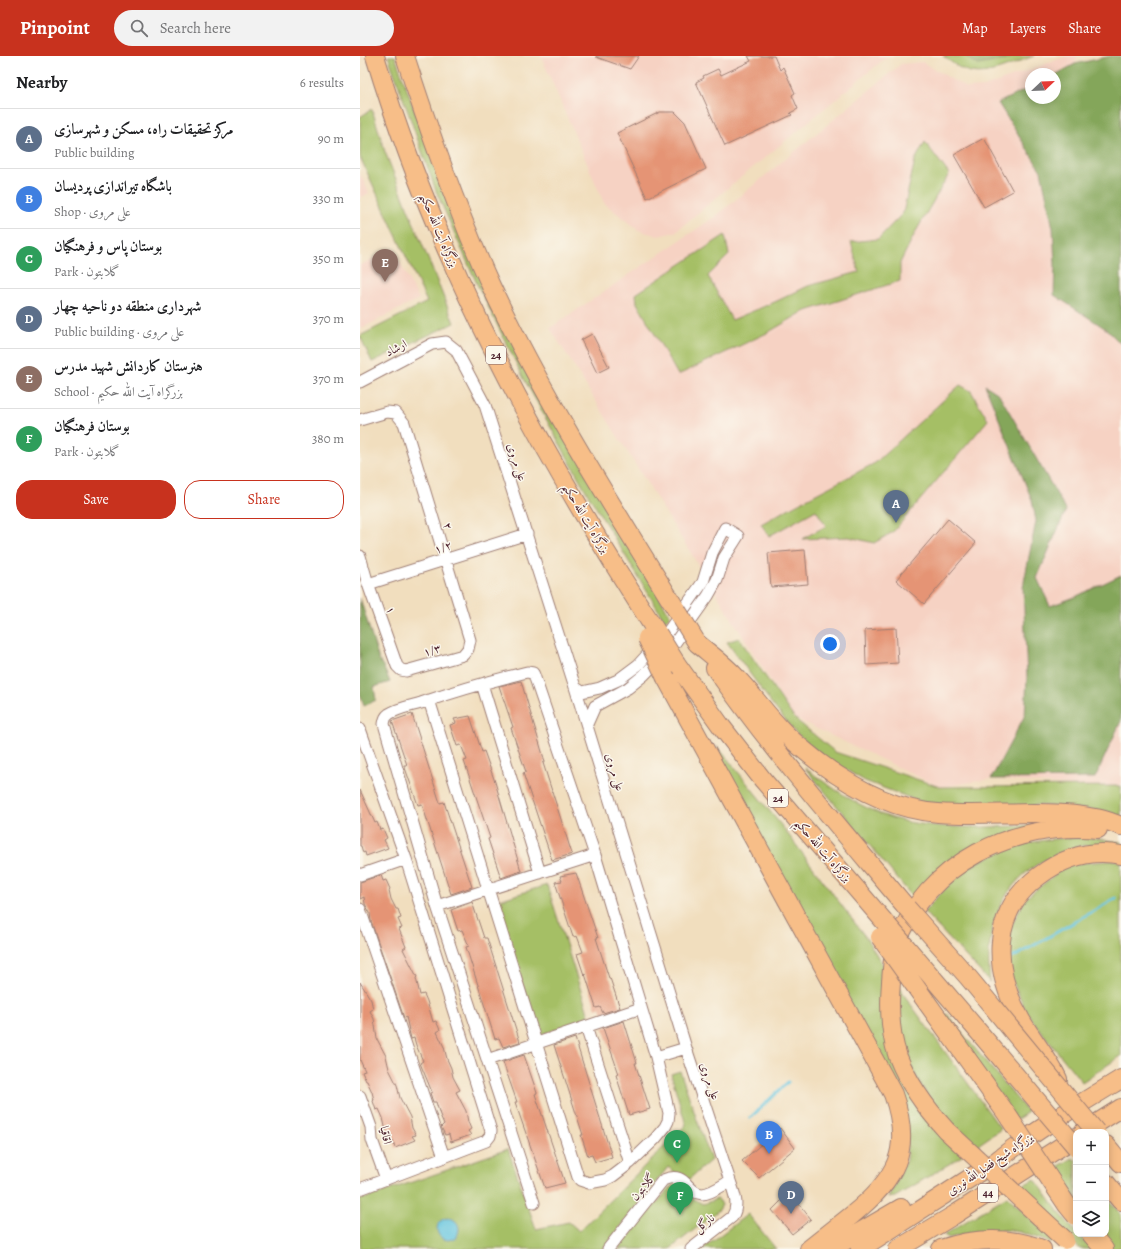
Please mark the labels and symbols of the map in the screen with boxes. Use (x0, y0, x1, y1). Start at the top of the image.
north arrow (1025, 68, 1061, 104)
street label: بزرگراه آیت الله حکیم (412, 190, 464, 271)
pin: E (372, 249, 398, 282)
street label: ارشاد (382, 336, 410, 360)
road number: 24 (486, 346, 506, 364)
street label: علی مروی (502, 441, 531, 484)
street label: بزرگراه آیت الله حکیم (555, 479, 615, 558)
pin: A (883, 490, 909, 523)
street label: ۲ (439, 520, 457, 532)
street label: ۱/۲ (432, 537, 454, 557)
street label: ۱ (382, 604, 400, 616)
your location (820, 634, 840, 654)
street label: ۱/۳ (421, 640, 443, 660)
street label: علی مروی (601, 751, 628, 793)
road number: 24 (768, 789, 788, 807)
street label: بزرگراه آیت الله حکیم (788, 814, 857, 888)
street label: علی مروی (695, 1060, 724, 1103)
pin: B (756, 1121, 782, 1154)
street label: اقاقیا (376, 1124, 396, 1146)
street label: بزرگراه شیخ فضل‌الله نوری (943, 1128, 1038, 1201)
pin: C (664, 1130, 690, 1163)
street label: گلابتون (627, 1170, 659, 1204)
pin: D (778, 1181, 804, 1214)
pin: F (667, 1182, 693, 1215)
road number: 44 (978, 1184, 998, 1202)
street label: نارگل (690, 1210, 718, 1237)

